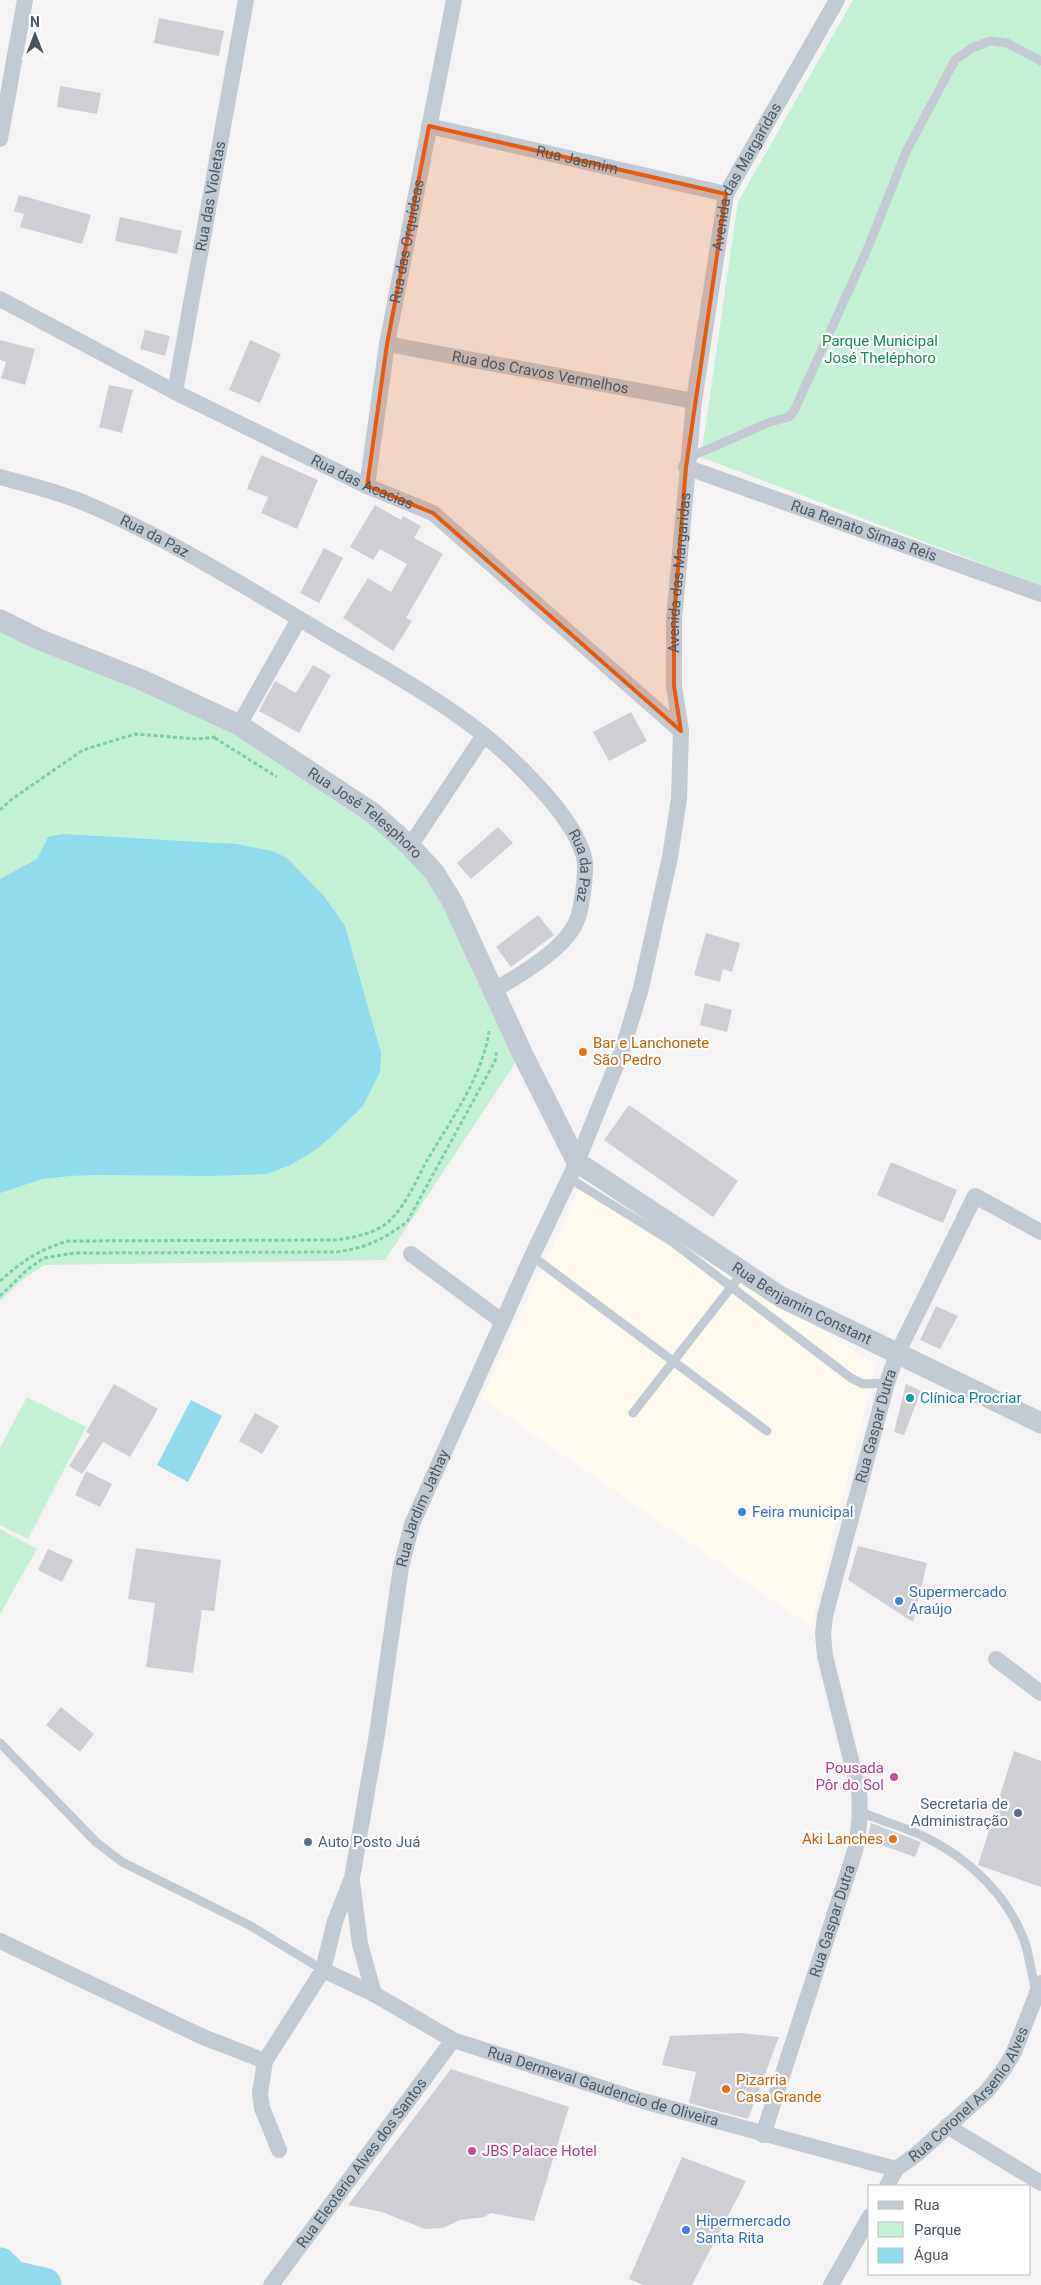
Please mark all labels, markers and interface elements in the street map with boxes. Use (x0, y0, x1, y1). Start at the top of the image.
north arrow (10, 10, 60, 60)
text: N (30, 14, 40, 30)
street label: Avenida das Margaridas (708, 100, 785, 252)
street label: Rua das Violetas (192, 140, 229, 253)
street label: Rua Jasmim (534, 142, 620, 178)
street label: Rua das Orquídeas (386, 178, 428, 305)
park label: Parque Municipal José Theléphoro (822, 332, 938, 367)
street label: Rua dos Cravos Vermelhos (451, 347, 630, 398)
street label: Rua das Acacias (308, 451, 416, 513)
street label: Avenida das Margaridas (665, 492, 695, 653)
street label: Rua Renato Simas Reis (788, 496, 940, 565)
street label: Rua da Paz (117, 511, 192, 561)
street label: Rua José Telesphoro (304, 764, 426, 862)
street label: Rua da Paz (565, 826, 594, 904)
place label: Bar e Lanchonete São Pedro (593, 1034, 709, 1069)
marker: Bar e Lanchonete São Pedro (577, 1046, 589, 1058)
street label: Rua Benjamin Constant (729, 1258, 875, 1349)
street label: Rua Gaspar Dutra (852, 1367, 900, 1485)
place label: Clínica Procriar (920, 1389, 1022, 1407)
marker: Clínica Procriar (904, 1392, 916, 1404)
street label: Rua Jardim Jathay (392, 1447, 453, 1569)
place label: Feira municipal (752, 1503, 854, 1521)
marker: Feira municipal (736, 1506, 748, 1518)
place label: Supermercado Araújo (909, 1583, 1007, 1618)
marker: Supermercado Araújo (893, 1595, 905, 1607)
place label: Pousada Pôr do Sol (815, 1759, 884, 1794)
marker: Pousada Pôr do Sol (888, 1771, 900, 1783)
place label: Secretaria de Administração (911, 1795, 1008, 1830)
marker: Secretaria de Administração (1012, 1807, 1024, 1819)
place label: Aki Lanches (802, 1830, 883, 1848)
place label: Auto Posto Juá (318, 1833, 420, 1851)
marker: Aki Lanches (887, 1833, 899, 1845)
marker: Auto Posto Juá (302, 1836, 314, 1848)
street label: Rua Gaspar Dutra (806, 1863, 859, 1979)
street label: Rua Coronel Arsenio Alves (905, 2024, 1032, 2166)
street label: Rua Dermeval Gaudencio de Oliveira (485, 2043, 721, 2130)
place label: Pizarria Casa Grande (736, 2071, 821, 2106)
street label: Rua Eleoterio Alves dos Santos (293, 2074, 431, 2251)
marker: Pizarria Casa Grande (720, 2083, 732, 2095)
place label: JBS Palace Hotel (482, 2142, 597, 2160)
marker: JBS Palace Hotel (466, 2145, 478, 2157)
legend (868, 2185, 1031, 2275)
text: Rua (914, 2196, 940, 2214)
place label: Hipermercado Santa Rita (696, 2212, 791, 2247)
text: Parque (914, 2221, 961, 2239)
marker: Hipermercado Santa Rita (680, 2224, 692, 2236)
text: Água (914, 2246, 949, 2264)

